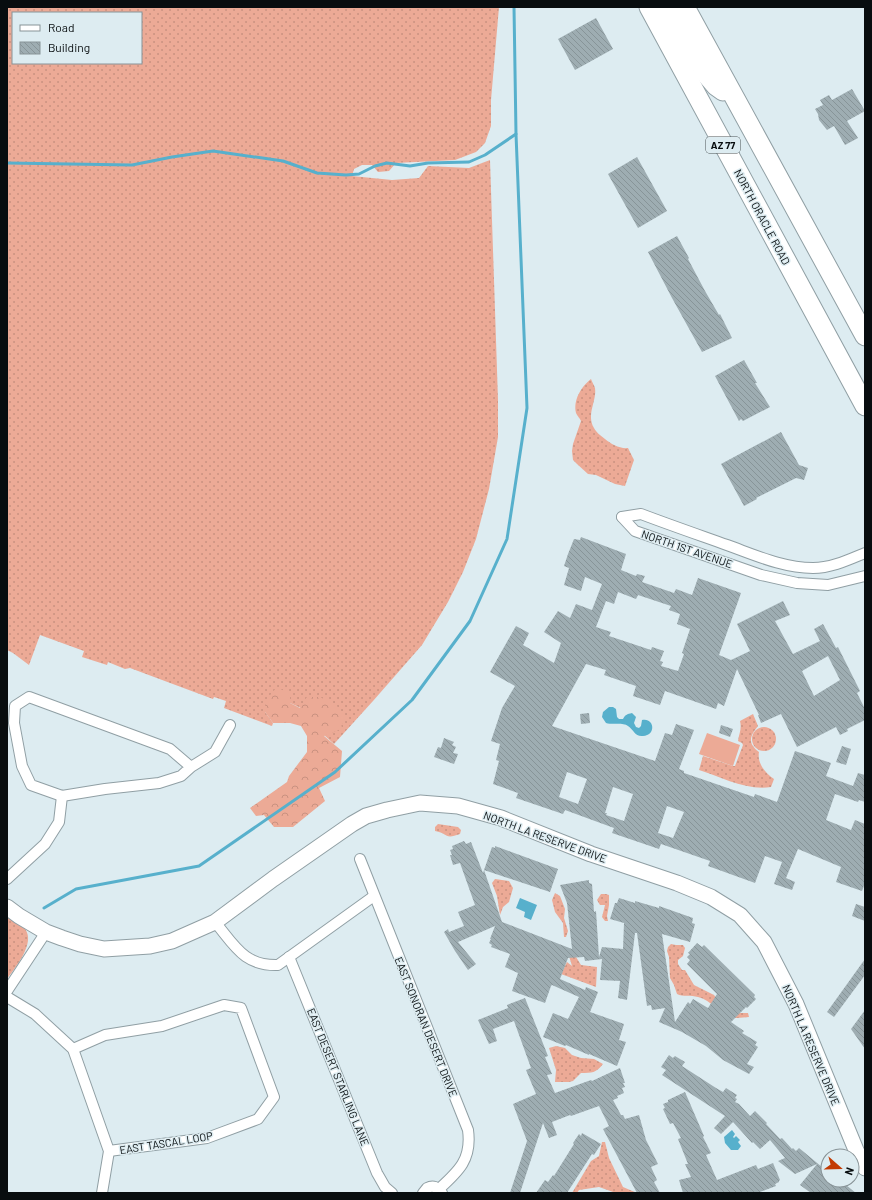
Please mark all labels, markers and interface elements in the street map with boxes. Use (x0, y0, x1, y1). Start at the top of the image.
legend (12, 12, 142, 64)
text: Road (48, 20, 75, 34)
text: Building (48, 40, 90, 54)
road number: AZ 77 (706, 137, 740, 153)
street label: NORTH ORACLE ROAD (732, 167, 793, 267)
street label: NORTH 1ST AVENUE (640, 527, 735, 570)
street label: NORTH LA RESERVE DRIVE (482, 808, 609, 865)
street label: EAST SONORAN DESERT DRIVE (392, 955, 461, 1099)
street label: NORTH LA RESERVE DRIVE (780, 982, 843, 1107)
street label: EAST DESERT STARLING LANE (305, 1006, 372, 1148)
street label: EAST TASCAL LOOP (118, 1129, 214, 1156)
north arrow (820, 1148, 860, 1188)
text: N (843, 1166, 857, 1177)

